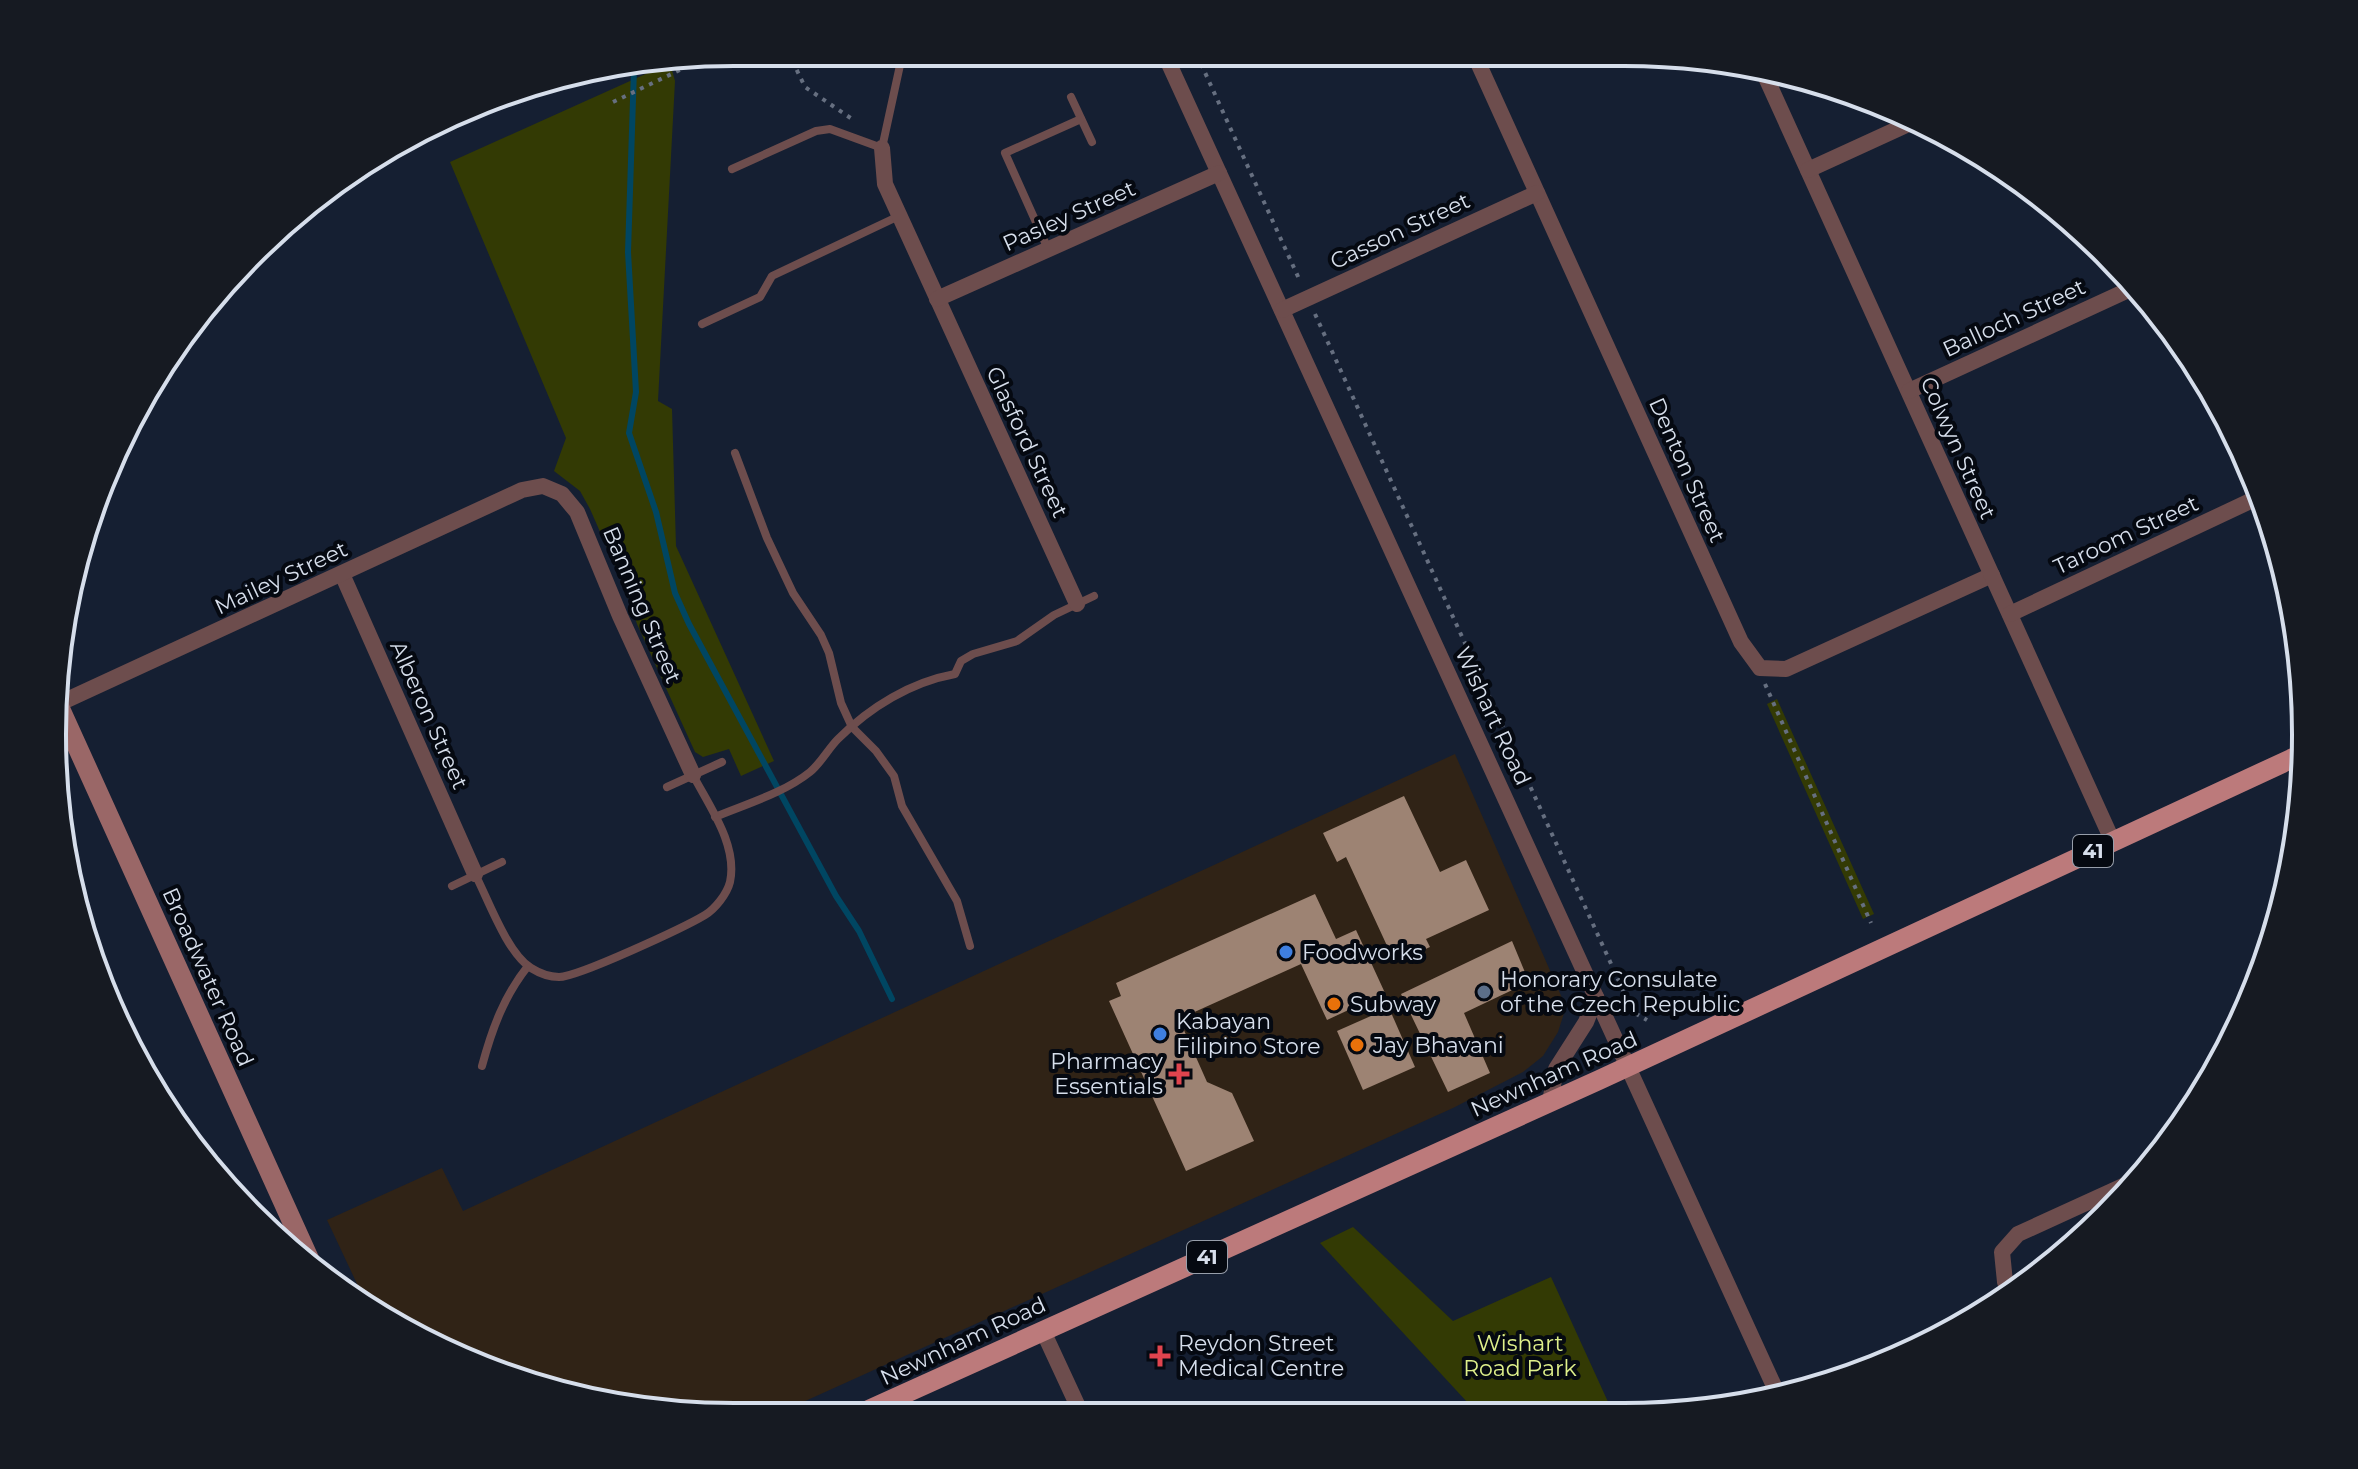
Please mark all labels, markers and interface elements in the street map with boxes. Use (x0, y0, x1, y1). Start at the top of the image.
street label: Pasley Street (998, 175, 1140, 257)
street label: Casson Street (1326, 187, 1474, 275)
street label: Balloch Street (1938, 273, 2090, 363)
street label: Glasford Street (980, 362, 1074, 522)
street label: Colwyn Street (1915, 373, 2001, 523)
street label: Denton Street (1643, 393, 1731, 547)
street label: Taroom Street (2049, 490, 2203, 580)
street label: Banning Street (597, 523, 687, 687)
street label: Mailey Street (210, 535, 352, 620)
street label: Alberon Street (384, 637, 474, 793)
street label: Wishart Road (1449, 642, 1537, 790)
road number: 41 (2073, 835, 2113, 867)
street label: Broadwater Road (157, 884, 259, 1070)
place label: Foodworks (1302, 939, 1423, 966)
marker: Foodworks (1277, 943, 1295, 961)
place label: Honorary Consulate of the Czech Republic (1500, 966, 1740, 1018)
marker: Honorary Consulate of the Czech Republic (1475, 983, 1493, 1001)
place label: Subway (1350, 991, 1436, 1018)
marker: Subway (1325, 995, 1343, 1013)
place label: Kabayan Filipino Store (1176, 1008, 1321, 1060)
marker: Kabayan Filipino Store (1151, 1025, 1169, 1043)
street label: Newnham Road (1466, 1025, 1642, 1123)
place label: Jay Bhavani (1372, 1032, 1504, 1059)
marker: Jay Bhavani (1348, 1036, 1366, 1054)
place label: Pharmacy Essentials (1050, 1048, 1163, 1100)
marker: Pharmacy Essentials (1170, 1065, 1188, 1083)
road number: 41 (1187, 1241, 1227, 1273)
street label: Newnham Road (876, 1291, 1050, 1391)
place label: Reydon Street Medical Centre (1178, 1330, 1344, 1382)
park label: Wishart Road Park (1463, 1330, 1578, 1382)
marker: Reydon Street Medical Centre (1149, 1345, 1171, 1367)

